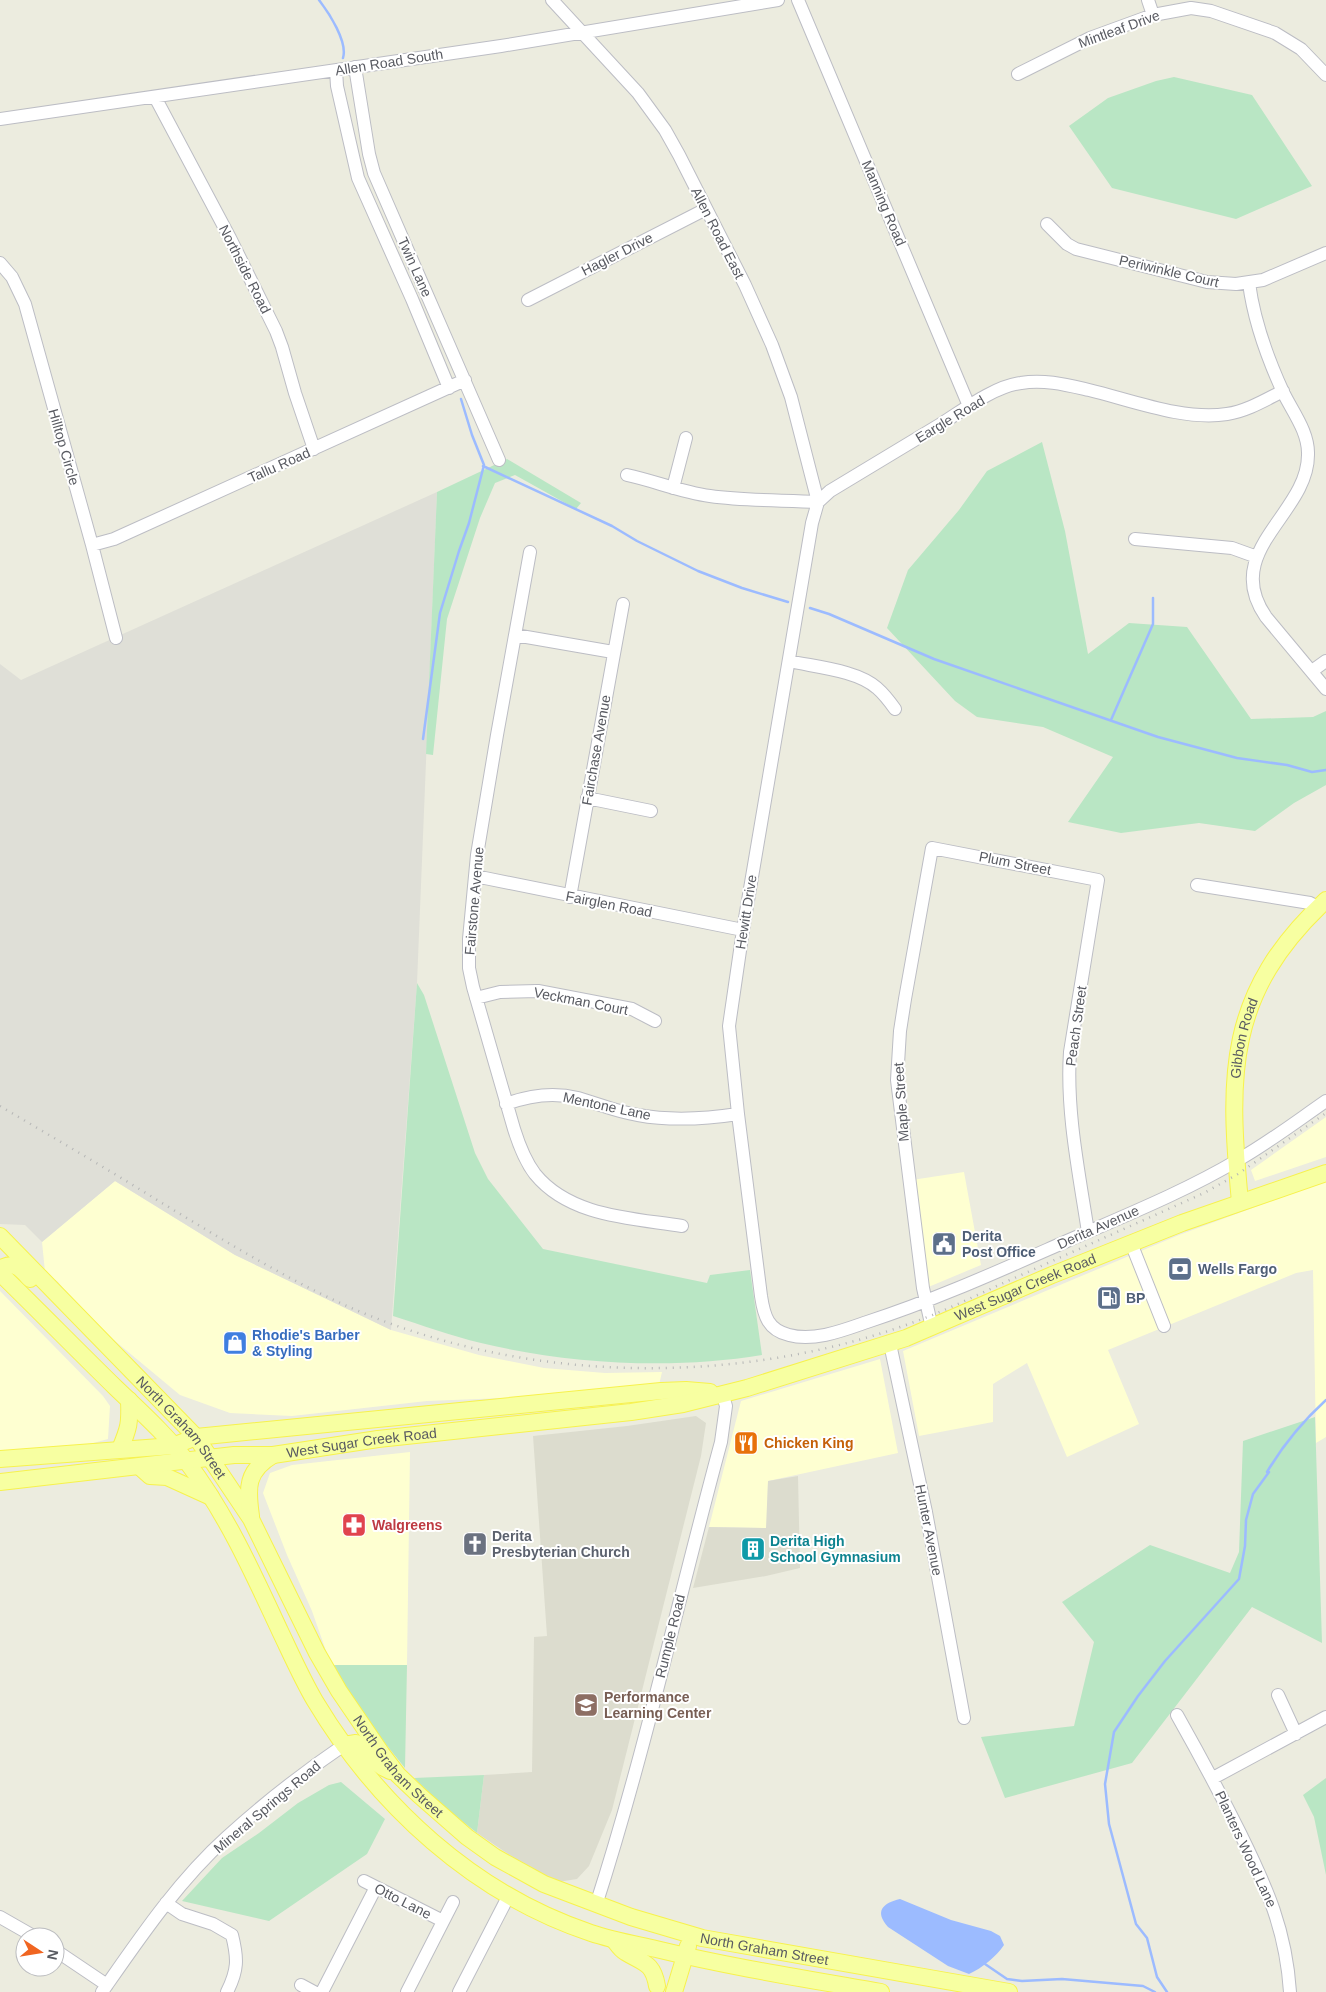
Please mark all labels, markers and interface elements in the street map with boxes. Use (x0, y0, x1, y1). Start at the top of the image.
street label: Mintleaf Drive (1076, 7, 1162, 51)
street label: Allen Road South (334, 46, 444, 78)
street label: Manning Road (859, 158, 909, 248)
street label: Allen Road East (688, 185, 748, 281)
street label: Northside Road (216, 222, 274, 316)
street label: Hagler Drive (579, 229, 655, 279)
street label: Twin Lane (395, 235, 435, 300)
street label: Periwinkle Court (1118, 252, 1221, 290)
street label: Eargle Road (913, 392, 987, 446)
street label: Hilltop Circle (45, 407, 83, 487)
street label: Tallu Road (246, 444, 312, 486)
street label: Fairchase Avenue (578, 693, 614, 806)
street label: Fairstone Avenue (461, 846, 487, 956)
street label: Plum Street (978, 848, 1053, 878)
street label: Hewitt Drive (732, 873, 760, 951)
street label: Fairglen Road (564, 888, 654, 920)
street label: Veckman Court (532, 984, 630, 1018)
street label: Peach Street (1062, 985, 1090, 1067)
street label: Gibbon Road (1227, 995, 1261, 1079)
street label: Maple Street (890, 1062, 912, 1142)
street label: Mentone Lane (562, 1089, 653, 1123)
street label: Derita Avenue (1055, 1202, 1141, 1252)
place label: Derita Post Office (962, 1228, 1036, 1260)
public building icon: Derita Post Office (931, 1231, 957, 1257)
street label: West Sugar Creek Road (952, 1250, 1098, 1324)
bank icon: Wells Fargo (1167, 1256, 1193, 1282)
place label: Wells Fargo (1198, 1261, 1277, 1277)
fuel station icon: BP (1096, 1285, 1122, 1311)
place label: BP (1126, 1290, 1145, 1306)
place label: Rhodie's Barber & Styling (252, 1327, 360, 1359)
shop icon: Rhodie's Barber & Styling (222, 1330, 248, 1356)
street label: North Graham Street (133, 1373, 230, 1482)
street label: West Sugar Creek Road (285, 1425, 438, 1461)
restaurant icon: Chicken King (733, 1430, 759, 1456)
place label: Chicken King (764, 1435, 853, 1451)
street label: Hunter Avenue (912, 1483, 946, 1577)
pharmacy icon: Walgreens (341, 1512, 367, 1538)
place label: Walgreens (372, 1517, 442, 1533)
place label: Derita Presbyterian Church (492, 1528, 630, 1560)
church icon: Derita Presbyterian Church (462, 1531, 488, 1557)
place label: Derita High School Gymnasium (770, 1533, 901, 1565)
building icon: Derita High School Gymnasium (740, 1536, 766, 1562)
street label: Rumple Road (652, 1593, 688, 1679)
place label: Performance Learning Center (604, 1689, 712, 1721)
school or university icon: Performance Learning Center (573, 1692, 599, 1718)
street label: North Graham Street (350, 1712, 447, 1821)
street label: Mineral Springs Road (210, 1758, 324, 1856)
street label: Planters Wood Lane (1212, 1788, 1280, 1910)
street label: Otto Lane (372, 1880, 434, 1922)
north arrow (15, 1927, 65, 1977)
street label: North Graham Street (699, 1930, 830, 1968)
text: N (44, 1948, 62, 1961)

